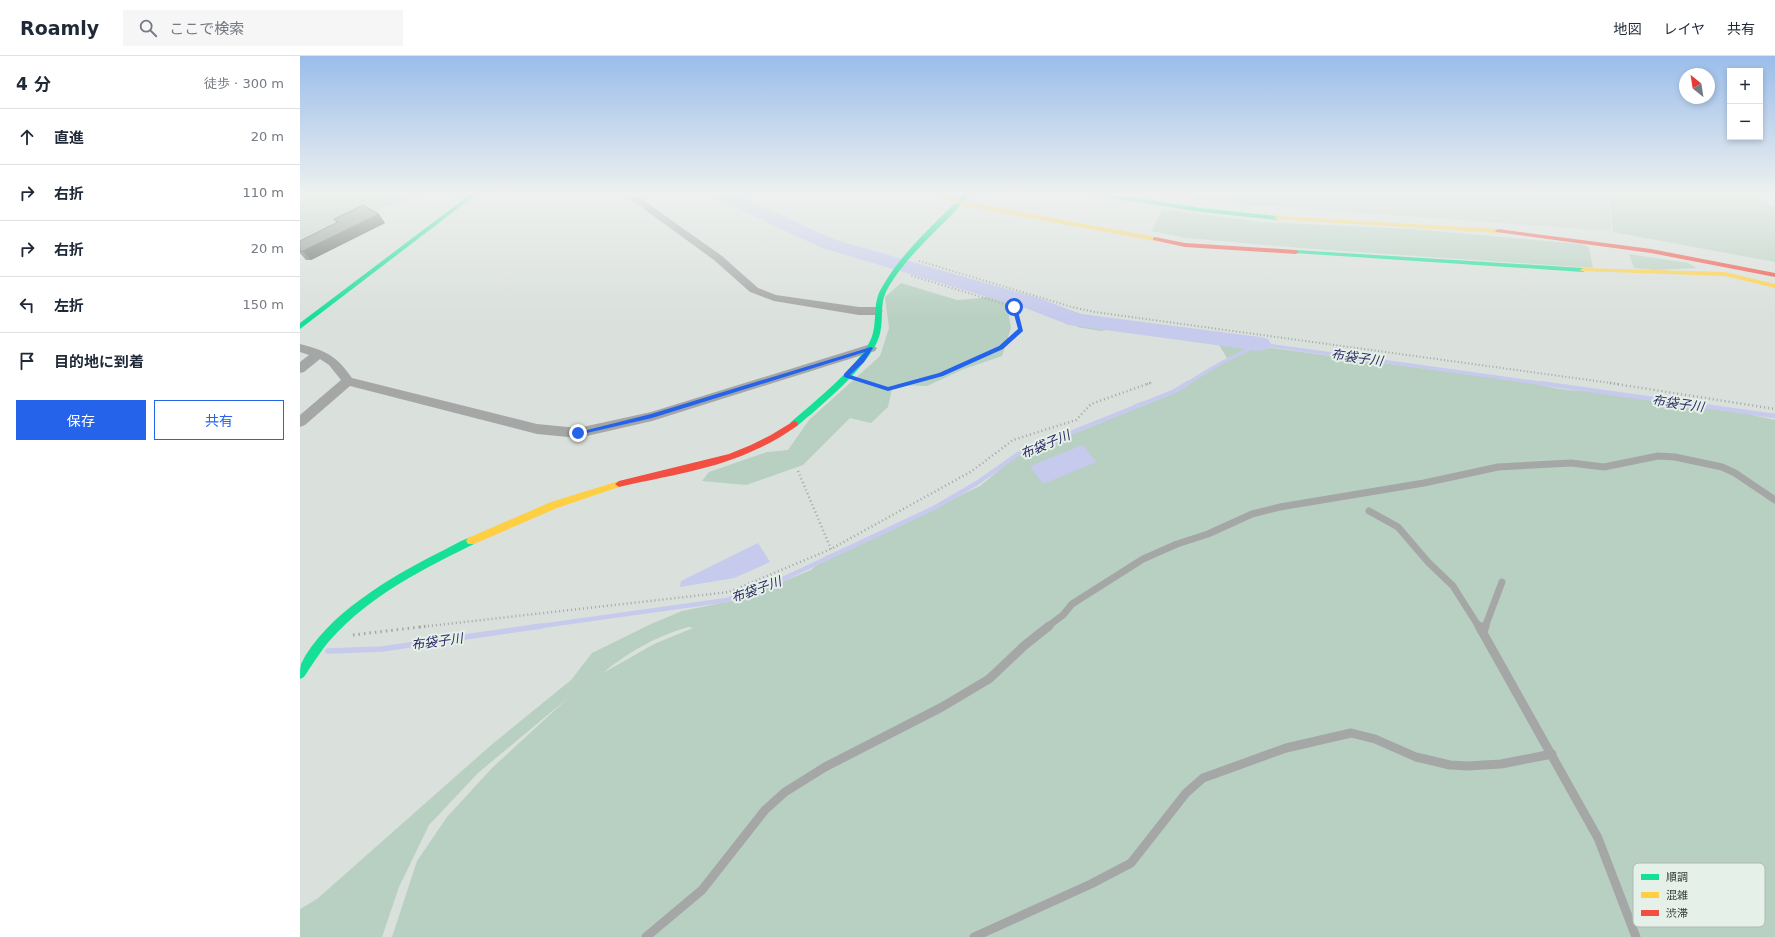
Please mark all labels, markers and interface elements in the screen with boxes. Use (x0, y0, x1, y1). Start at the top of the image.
search box (123, 10, 403, 46)
text: Roamly (20, 17, 99, 39)
icon: search (137, 17, 159, 39)
text: ここで検索 (169, 20, 244, 38)
text: 地図 (1613, 21, 1641, 37)
text: レイヤ (1663, 21, 1705, 37)
text: 共有 (1727, 21, 1755, 37)
north arrow (1679, 68, 1715, 104)
map controls (1727, 68, 1763, 140)
button: + (1727, 68, 1763, 104)
text: 4 分 (16, 74, 51, 94)
text: 徒歩 · 300 m (204, 76, 284, 91)
button: − (1727, 104, 1763, 140)
icon: ahead (16, 126, 38, 148)
text: 直進 (54, 129, 84, 147)
text: 20 m (251, 129, 284, 144)
icon: right (16, 182, 38, 204)
text: 右折 (54, 185, 84, 203)
text: 110 m (242, 185, 284, 200)
icon: right (16, 238, 38, 260)
text: 右折 (54, 241, 84, 259)
text: 20 m (251, 241, 284, 256)
icon: left (16, 294, 38, 316)
text: 左折 (54, 297, 84, 315)
text: 150 m (242, 297, 284, 312)
route start (1005, 298, 1023, 316)
water label: 布袋子川 (1330, 346, 1386, 369)
icon: arrive (16, 350, 38, 372)
text: 目的地に到着 (54, 353, 144, 371)
water label: 布袋子川 (1651, 392, 1707, 415)
button: 保存 (16, 400, 146, 440)
button: 共有 (154, 400, 284, 440)
route end (569, 424, 587, 442)
water label: 布袋子川 (1018, 427, 1074, 462)
water label: 布袋子川 (729, 573, 785, 605)
water label: 布袋子川 (410, 630, 466, 653)
legend (1633, 863, 1765, 927)
text: 順調 (1666, 871, 1688, 884)
text: 混雑 (1666, 889, 1688, 902)
text: 渋滞 (1666, 907, 1688, 920)

